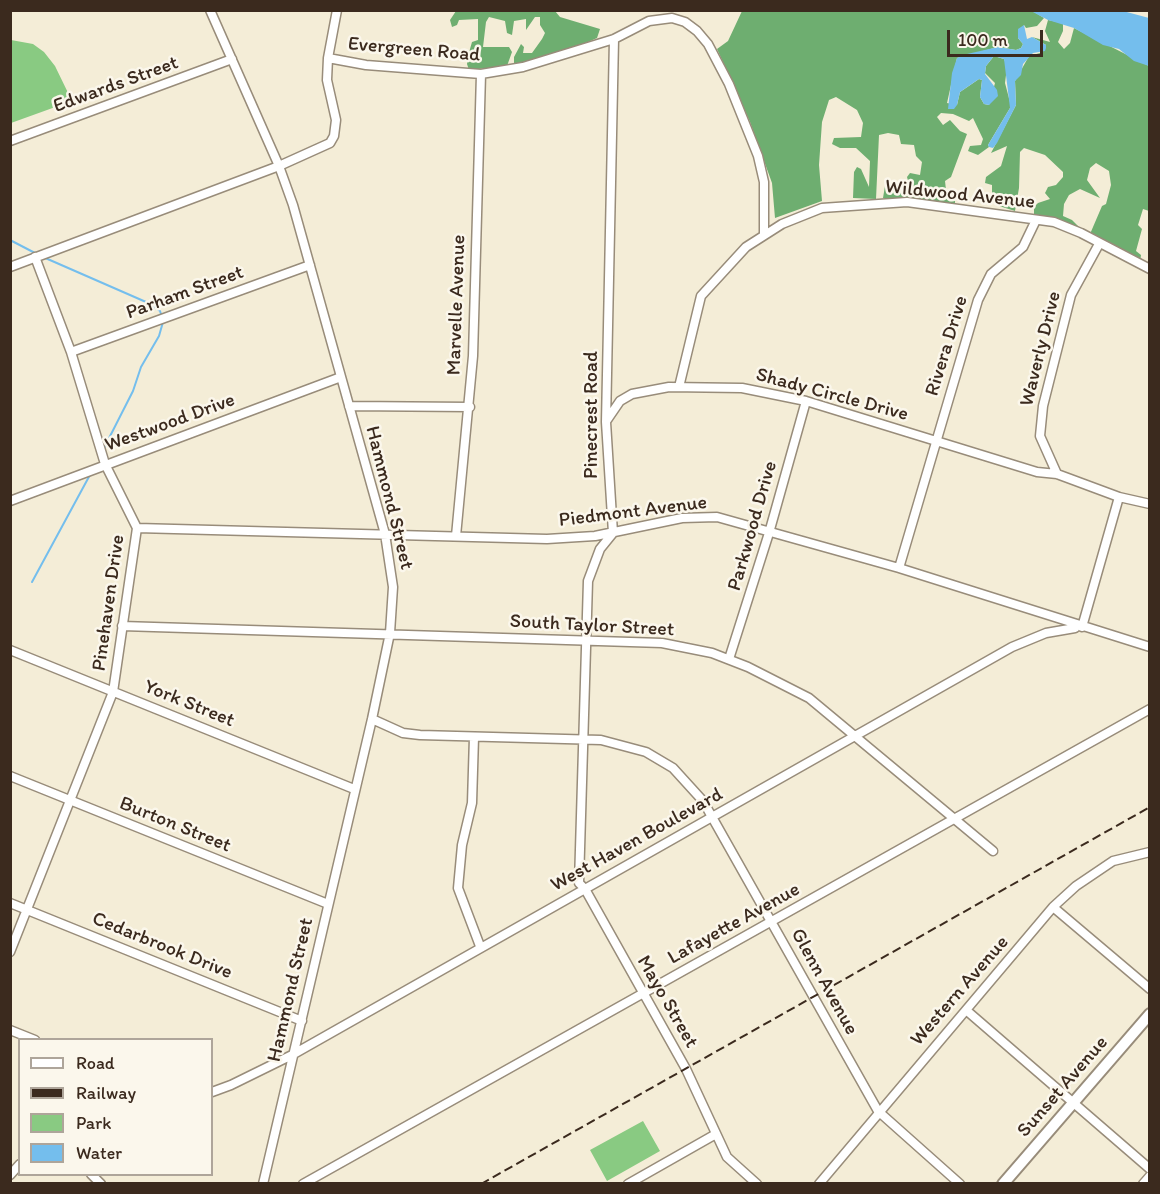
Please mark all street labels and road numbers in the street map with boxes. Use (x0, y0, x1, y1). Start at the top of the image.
street label: Evergreen Road (347, 32, 481, 68)
street label: Edwards Street (50, 51, 182, 119)
street label: Wildwood Avenue (884, 175, 1036, 215)
street label: Marvelle Avenue (443, 234, 471, 376)
street label: Parham Street (123, 261, 247, 325)
street label: Waverly Drive (1015, 289, 1067, 409)
street label: Rivera Drive (920, 293, 974, 399)
street label: Pinecrest Road (580, 351, 604, 479)
street label: Shady Circle Drive (753, 363, 911, 427)
street label: Westwood Drive (102, 388, 238, 458)
street label: Hammond Street (360, 424, 418, 572)
street label: Parkwood Drive (723, 458, 783, 594)
street label: Piedmont Avenue (557, 491, 709, 533)
street label: Pinehaven Drive (88, 533, 130, 673)
street label: South Taylor Street (509, 610, 675, 642)
street label: York Street (140, 675, 238, 733)
street label: West Haven Boulevard (547, 783, 727, 897)
street label: Burton Street (116, 792, 234, 858)
street label: Lafayette Avenue (664, 878, 804, 970)
street label: Cedarbrook Drive (88, 907, 236, 985)
street label: Hammond Street (263, 916, 319, 1064)
street label: Glenn Avenue (785, 925, 863, 1039)
street label: Western Avenue (906, 931, 1014, 1051)
street label: Mayo Street (631, 951, 703, 1053)
street label: Sunset Avenue (1012, 1031, 1114, 1143)

